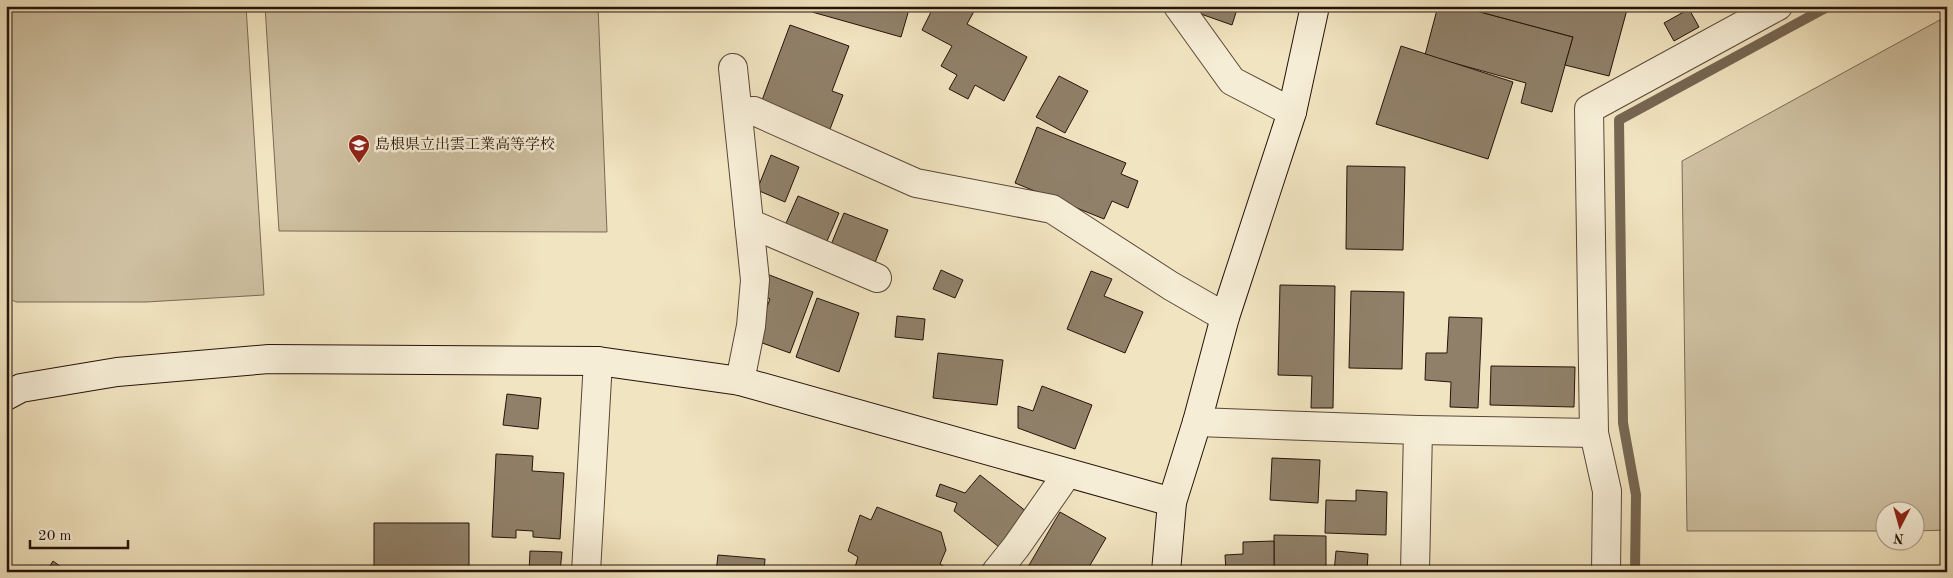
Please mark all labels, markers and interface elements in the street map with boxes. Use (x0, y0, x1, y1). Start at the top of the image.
school or university icon: 島根県立出雲工業高等学校 (347, 133, 371, 164)
place label: 島根県立出雲工業高等学校 (375, 136, 555, 153)
north arrow (1876, 500, 1926, 550)
scale bar (30, 518, 128, 550)
text: 20 m (38, 529, 72, 544)
text: N (1892, 530, 1905, 545)

